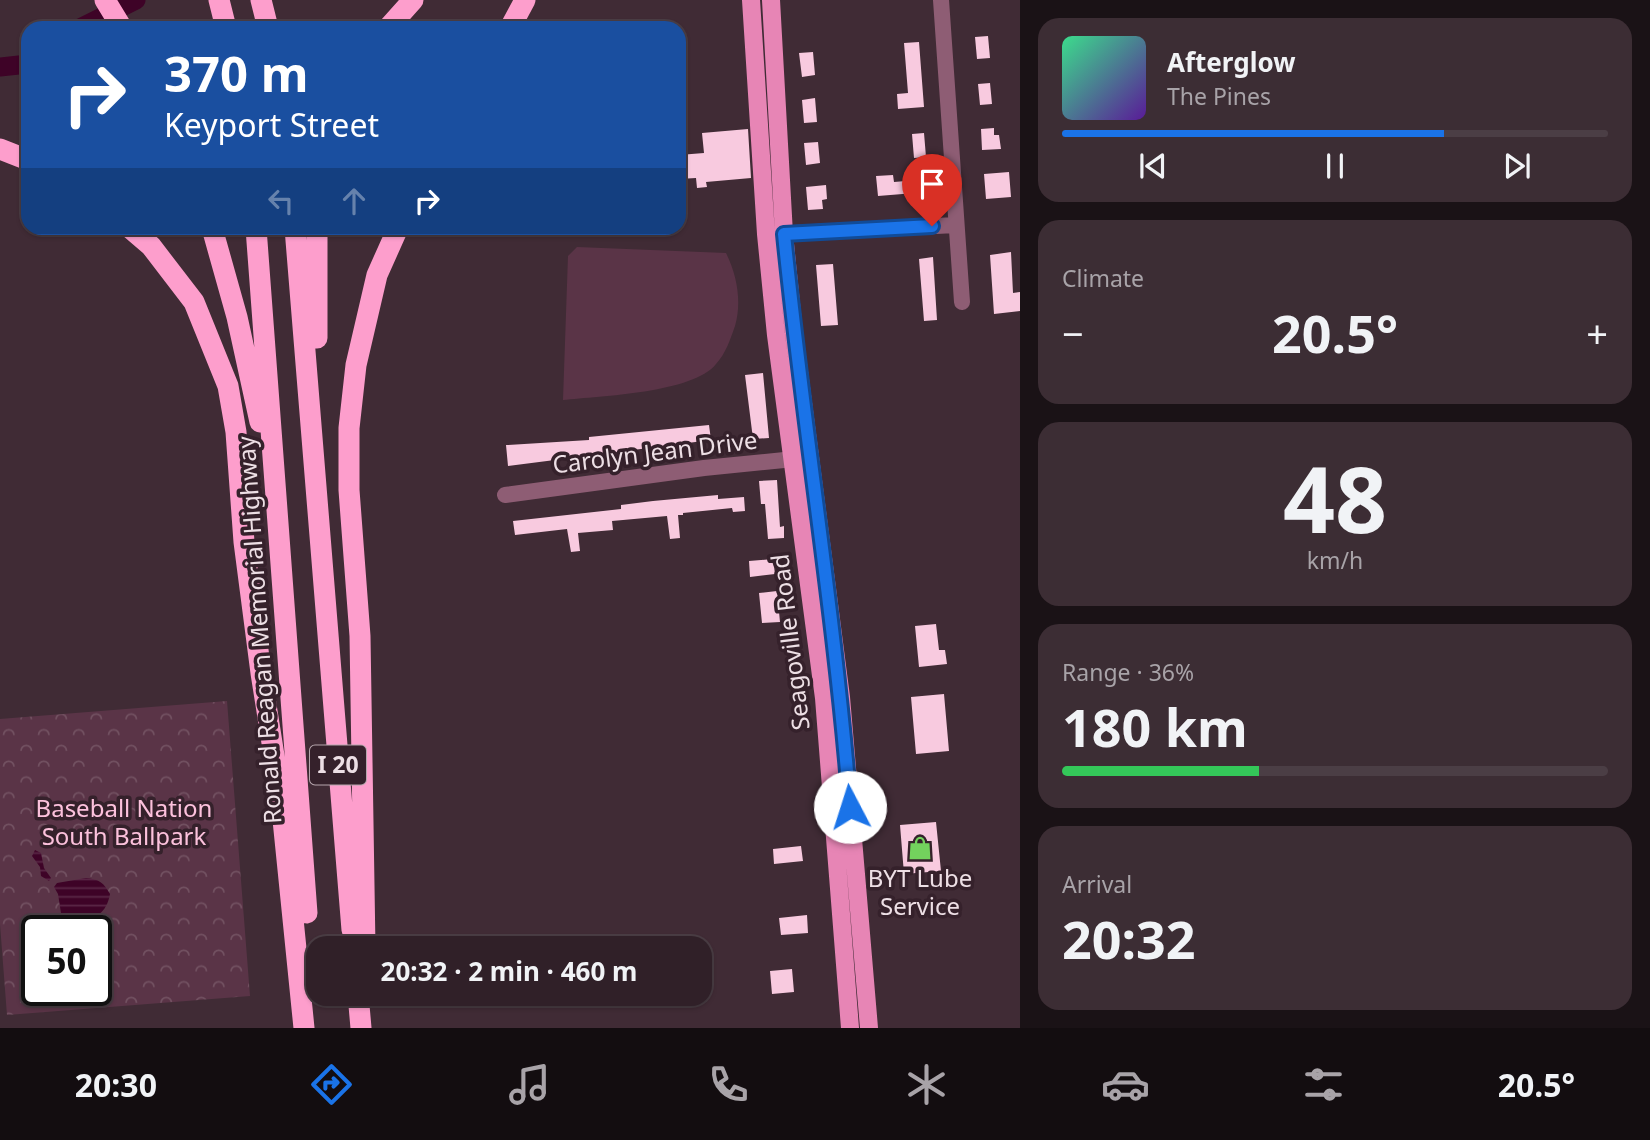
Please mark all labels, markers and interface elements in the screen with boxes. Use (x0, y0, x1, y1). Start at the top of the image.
text: 370 m (164, 40, 309, 106)
text: Afterglow (1167, 44, 1295, 80)
icon: right (49, 49, 140, 140)
text: The Pines (1167, 80, 1271, 112)
text: Keyport Street (164, 103, 379, 146)
icon: previous (1134, 147, 1172, 185)
icon: pause (1316, 147, 1354, 185)
icon: next (1498, 147, 1536, 185)
pin (902, 154, 962, 226)
icon: arrive (913, 165, 951, 203)
icon: left (262, 182, 300, 220)
icon: ahead (335, 182, 373, 220)
icon: right (408, 182, 446, 220)
text: Climate (1062, 262, 1144, 294)
text: 20.5° (1272, 297, 1398, 368)
text: − (1062, 307, 1084, 359)
text: + (1586, 307, 1608, 359)
street label: Carolyn Jean Drive (551, 423, 759, 480)
street label: Ronald Reagan Memorial Highway (228, 434, 289, 825)
text: 48 (1283, 436, 1387, 560)
text: km/h (1307, 544, 1363, 576)
street label: Seagoville Road (762, 552, 817, 732)
text: Range · 36% (1062, 656, 1194, 688)
text: 180 km (1062, 691, 1248, 762)
road number: I 20 (310, 746, 366, 785)
position arrow (813, 770, 887, 844)
park label: Baseball Nation South Ballpark (36, 791, 212, 852)
shop icon: BYT Lube Service (906, 834, 934, 862)
place label: BYT Lube Service (868, 861, 972, 922)
text: Arrival (1062, 868, 1132, 900)
text: 20:32 (1062, 903, 1196, 974)
speed limit sign: 50 (21, 915, 112, 1006)
text: 20:32 · 2 min · 460 m (381, 953, 637, 989)
icon: directions (307, 1060, 356, 1109)
icon: music (505, 1060, 554, 1109)
icon: phone (704, 1060, 753, 1109)
icon: climate (902, 1060, 951, 1109)
icon: car (1101, 1060, 1150, 1109)
icon: filters (1299, 1060, 1348, 1109)
text: 20:30 (75, 1063, 157, 1106)
text: 20.5° (1498, 1063, 1575, 1106)

